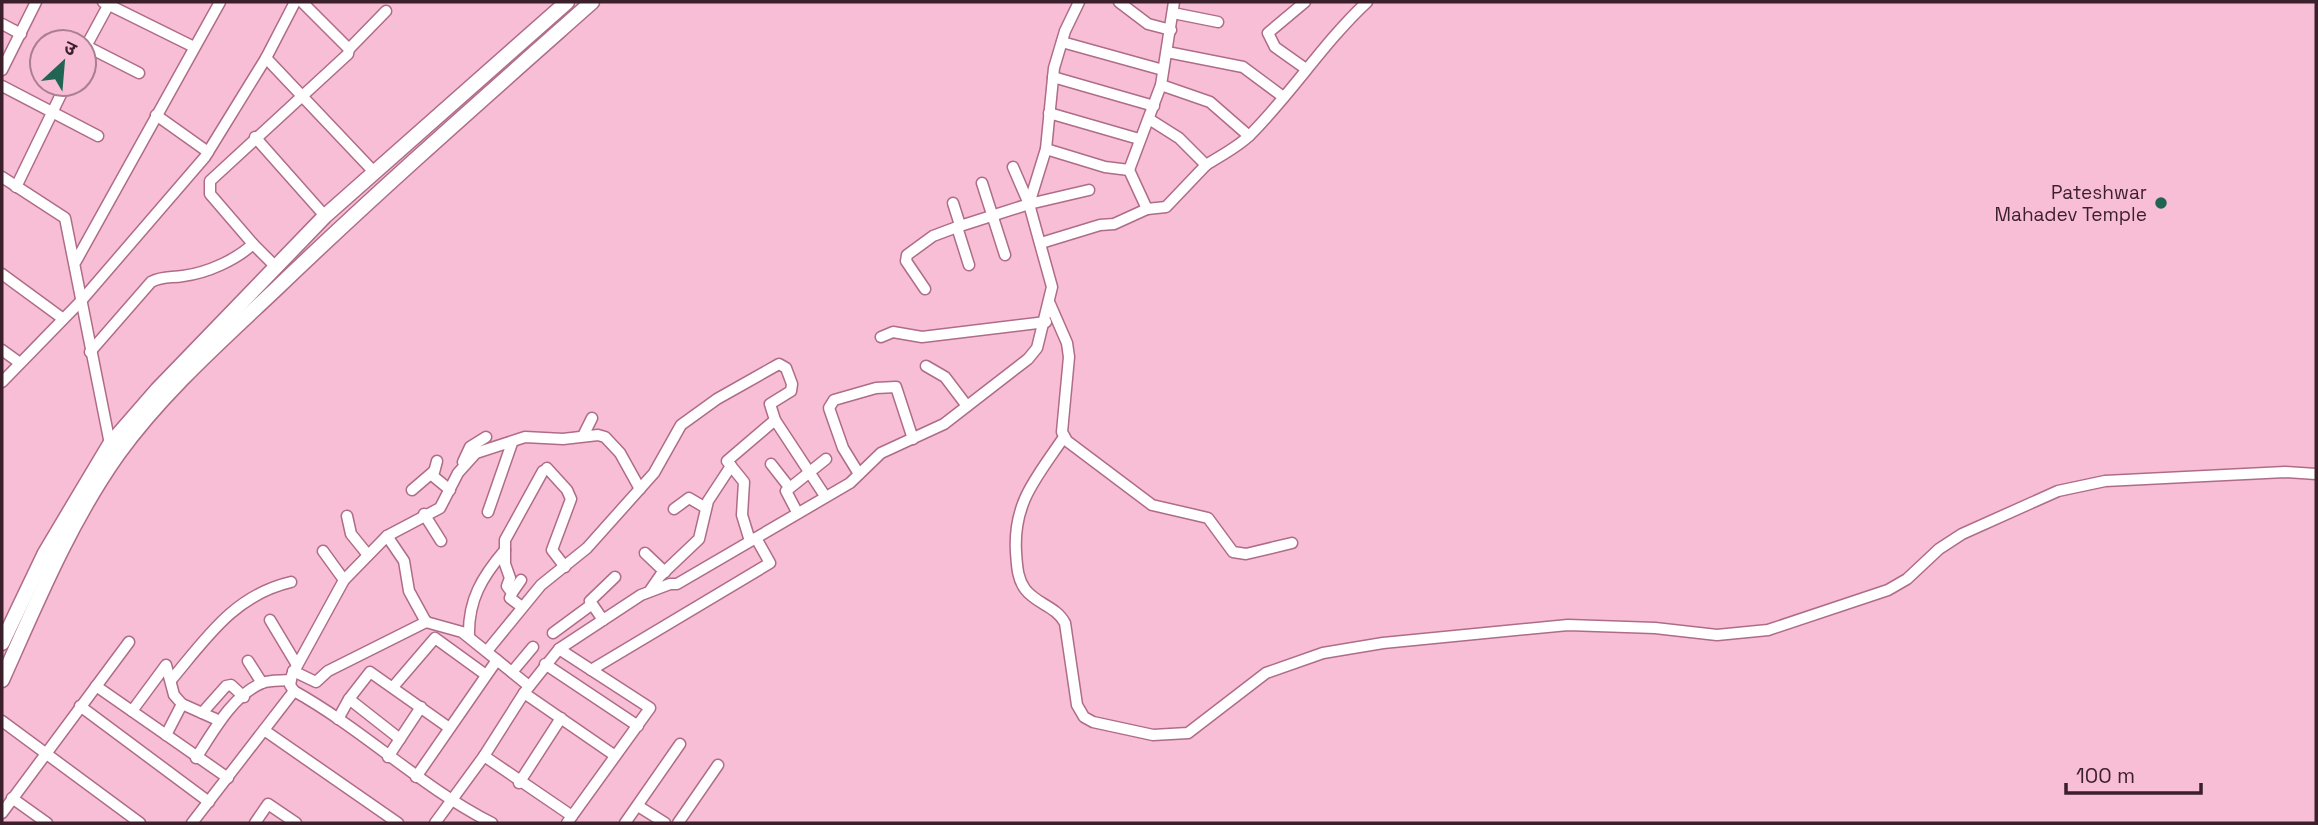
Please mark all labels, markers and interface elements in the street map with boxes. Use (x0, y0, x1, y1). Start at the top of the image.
north arrow (28, 28, 98, 98)
text: उ (60, 34, 81, 62)
place label: Pateshwar Mahadev Temple (1995, 180, 2147, 227)
marker: Pateshwar Mahadev Temple (2153, 195, 2169, 211)
scale bar (2066, 752, 2201, 796)
text: 100 m (2076, 762, 2135, 789)

